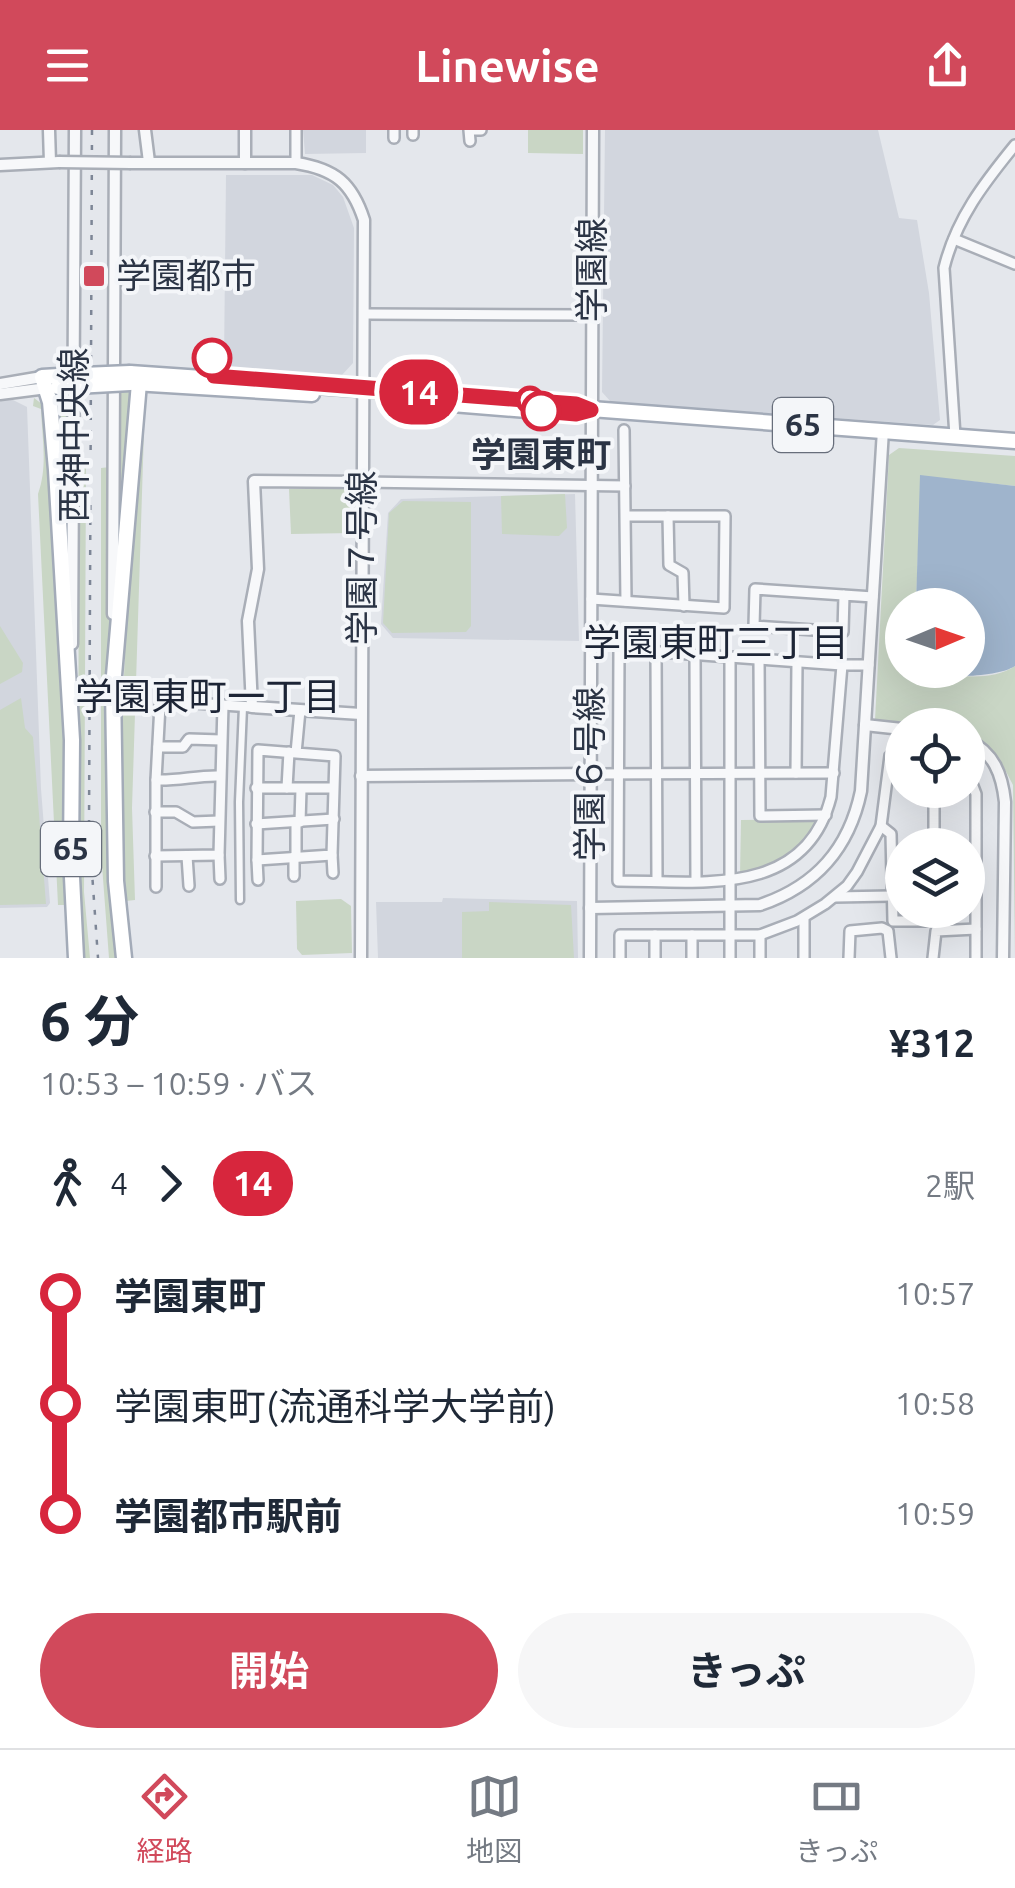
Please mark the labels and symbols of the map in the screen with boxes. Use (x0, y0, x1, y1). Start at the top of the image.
street label: 学園線 (571, 217, 611, 323)
place label: 学園都市 (116, 255, 256, 295)
marker: 学園都市 (81, 263, 107, 289)
unlabelled marker (193, 339, 231, 377)
street label: 西神中央線 (53, 347, 93, 523)
line badge: 14 (374, 360, 464, 424)
unlabelled marker (517, 387, 543, 413)
marker: 学園東町 (522, 392, 560, 430)
road number: 65 (773, 398, 833, 452)
place label: 学園東町 (471, 434, 611, 474)
street label: 学園７号線 (341, 470, 381, 646)
north arrow (885, 588, 985, 688)
district label: 学園東町三丁目 (583, 621, 849, 663)
district label: 学園東町一丁目 (75, 675, 341, 717)
street label: 学園６号線 (569, 686, 609, 862)
road number: 65 (41, 822, 101, 876)

